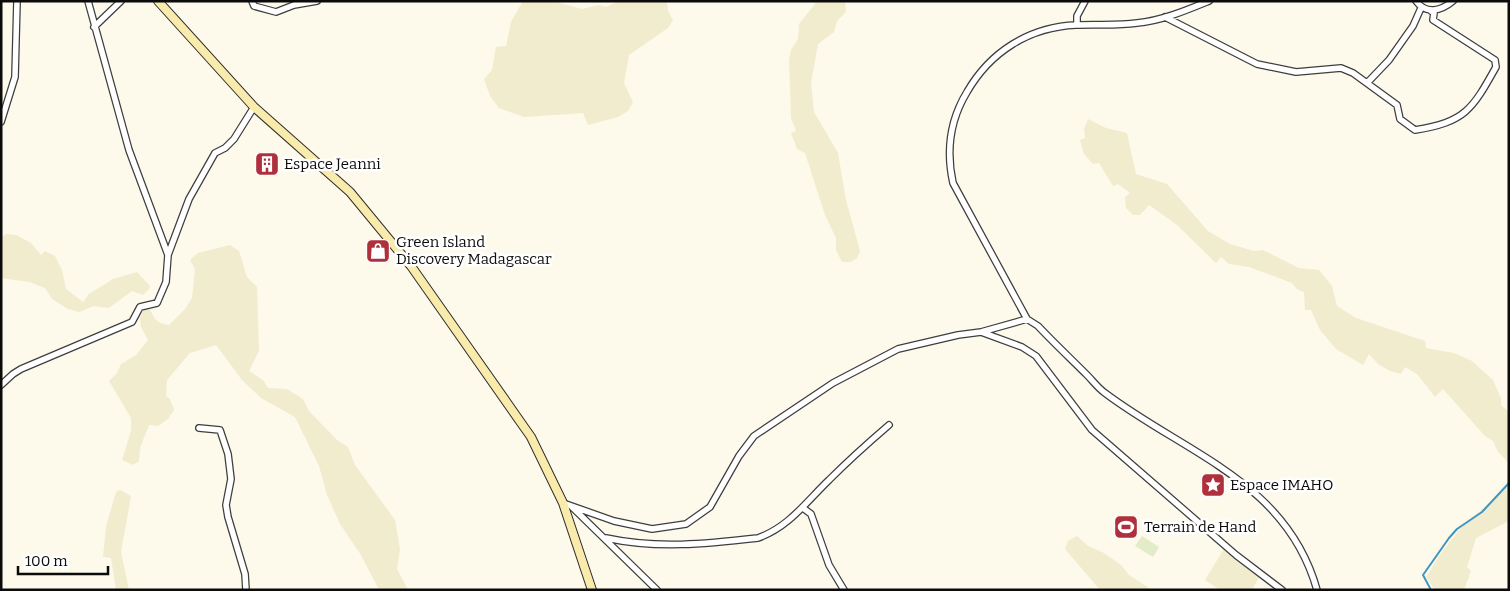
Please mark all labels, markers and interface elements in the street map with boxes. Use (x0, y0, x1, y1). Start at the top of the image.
building icon: Espace Jeanni (254, 151, 280, 177)
place label: Espace Jeanni (284, 155, 381, 173)
place label: Green Island Discovery Madagascar (396, 233, 552, 268)
shop icon: Green Island Discovery Madagascar (365, 238, 391, 264)
place icon: Espace IMAHO (1200, 472, 1226, 498)
place label: Espace IMAHO (1230, 476, 1333, 494)
sports icon: Terrain de Hand (1113, 514, 1139, 540)
place label: Terrain de Hand (1144, 518, 1256, 536)
scale bar (18, 544, 108, 576)
text: 100 m (25, 552, 68, 570)

